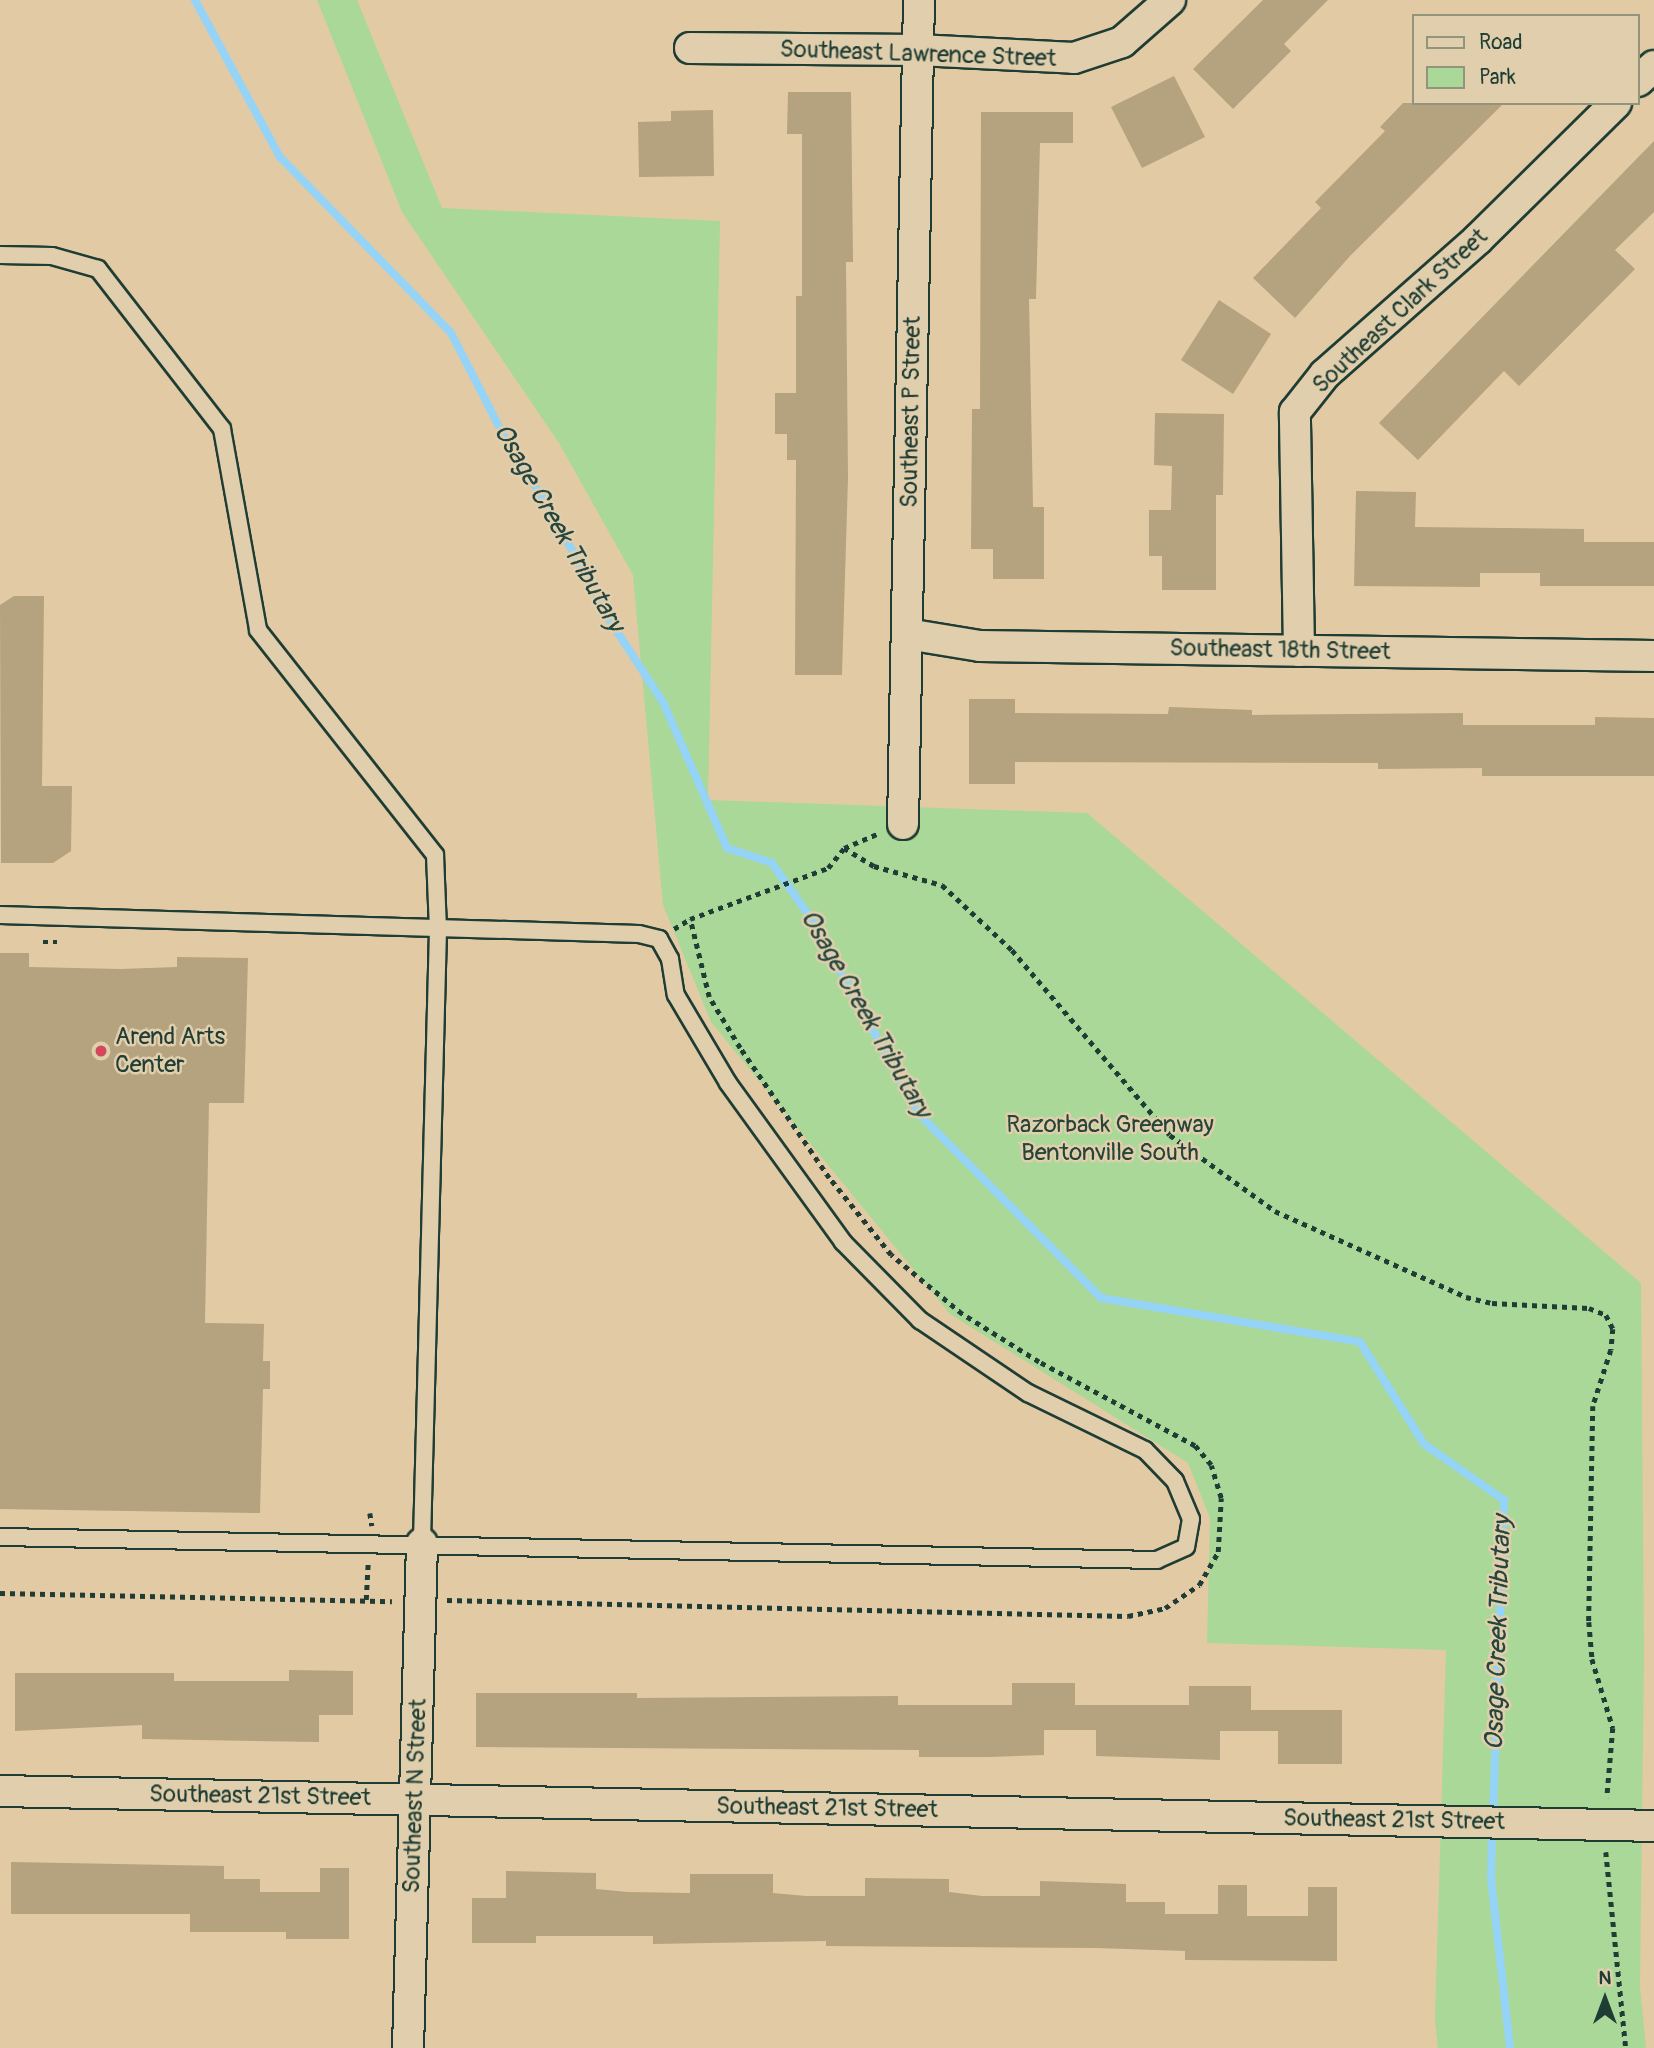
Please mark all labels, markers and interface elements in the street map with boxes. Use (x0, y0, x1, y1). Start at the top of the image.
legend (1412, 14, 1640, 105)
text: Road (1479, 29, 1523, 56)
street label: Southeast Lawrence Street (779, 35, 1057, 73)
text: Park (1479, 64, 1516, 91)
street label: Southeast Clark Street (1306, 222, 1494, 400)
street label: Southeast P Street (895, 316, 927, 508)
water label: Osage Creek Tributary (486, 418, 630, 638)
street label: Southeast 18th Street (1169, 634, 1391, 666)
water label: Osage Creek Tributary (793, 904, 937, 1124)
place label: Arend Arts Center (115, 1023, 225, 1079)
marker: Arend Arts Center (93, 1043, 109, 1059)
park label: Razorback Greenway Bentonville South (1006, 1111, 1214, 1167)
water label: Osage Creek Tributary (1479, 1515, 1519, 1751)
street label: Southeast N Street (397, 1698, 433, 1894)
street label: Southeast 21st Street (149, 1780, 371, 1812)
street label: Southeast 21st Street (716, 1792, 938, 1824)
street label: Southeast 21st Street (1283, 1804, 1505, 1836)
north arrow (1570, 1964, 1640, 2034)
text: N (1599, 1966, 1611, 1990)

